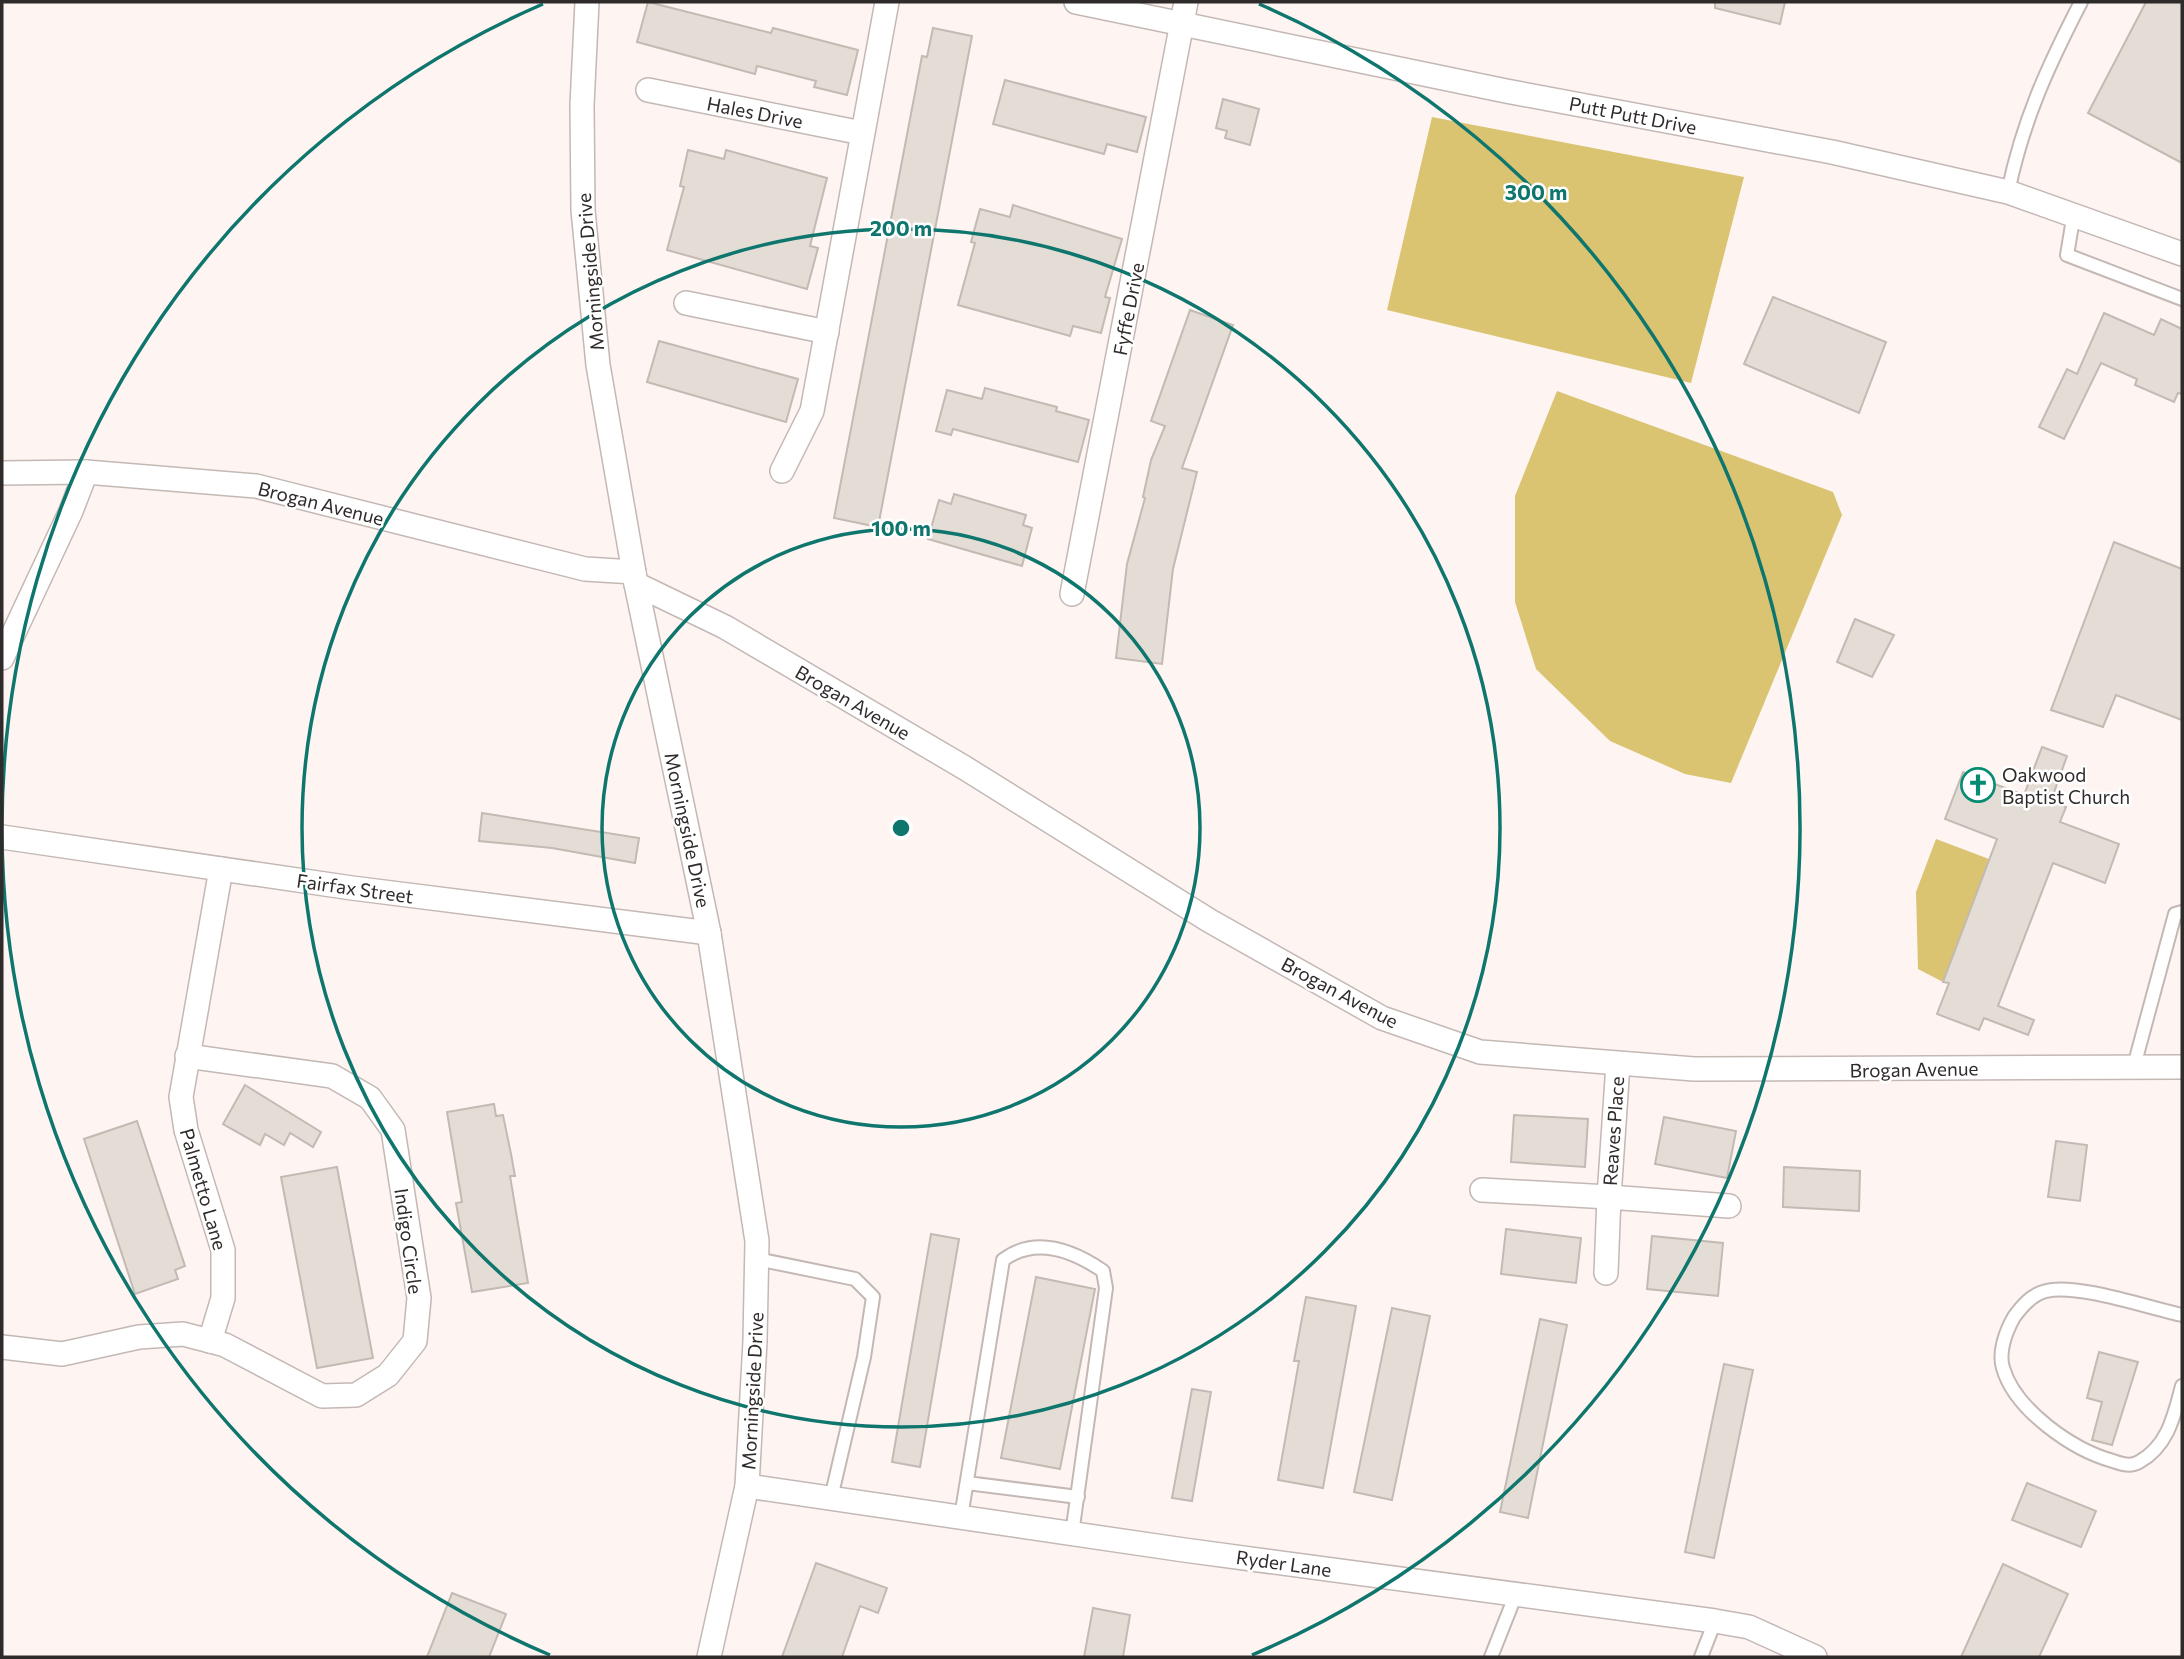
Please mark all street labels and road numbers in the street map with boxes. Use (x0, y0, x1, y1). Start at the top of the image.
street label: Hales Drive (705, 91, 805, 133)
street label: Putt Putt Drive (1567, 91, 1699, 139)
street label: Morningside Drive (572, 192, 608, 352)
street label: Fyffe Drive (1108, 261, 1148, 357)
street label: Brogan Avenue (256, 476, 386, 530)
street label: Brogan Avenue (791, 660, 915, 744)
street label: Morningside Drive (660, 750, 716, 910)
street label: Fairfax Street (295, 868, 415, 908)
street label: Brogan Avenue (1278, 952, 1402, 1032)
street label: Brogan Avenue (1849, 1056, 1979, 1082)
street label: Reaves Place (1598, 1075, 1628, 1187)
street label: Palmetto Lane (176, 1126, 232, 1252)
street label: Indigo Circle (390, 1187, 428, 1295)
street label: Morningside Drive (736, 1311, 768, 1471)
street label: Ryder Lane (1235, 1545, 1333, 1581)

